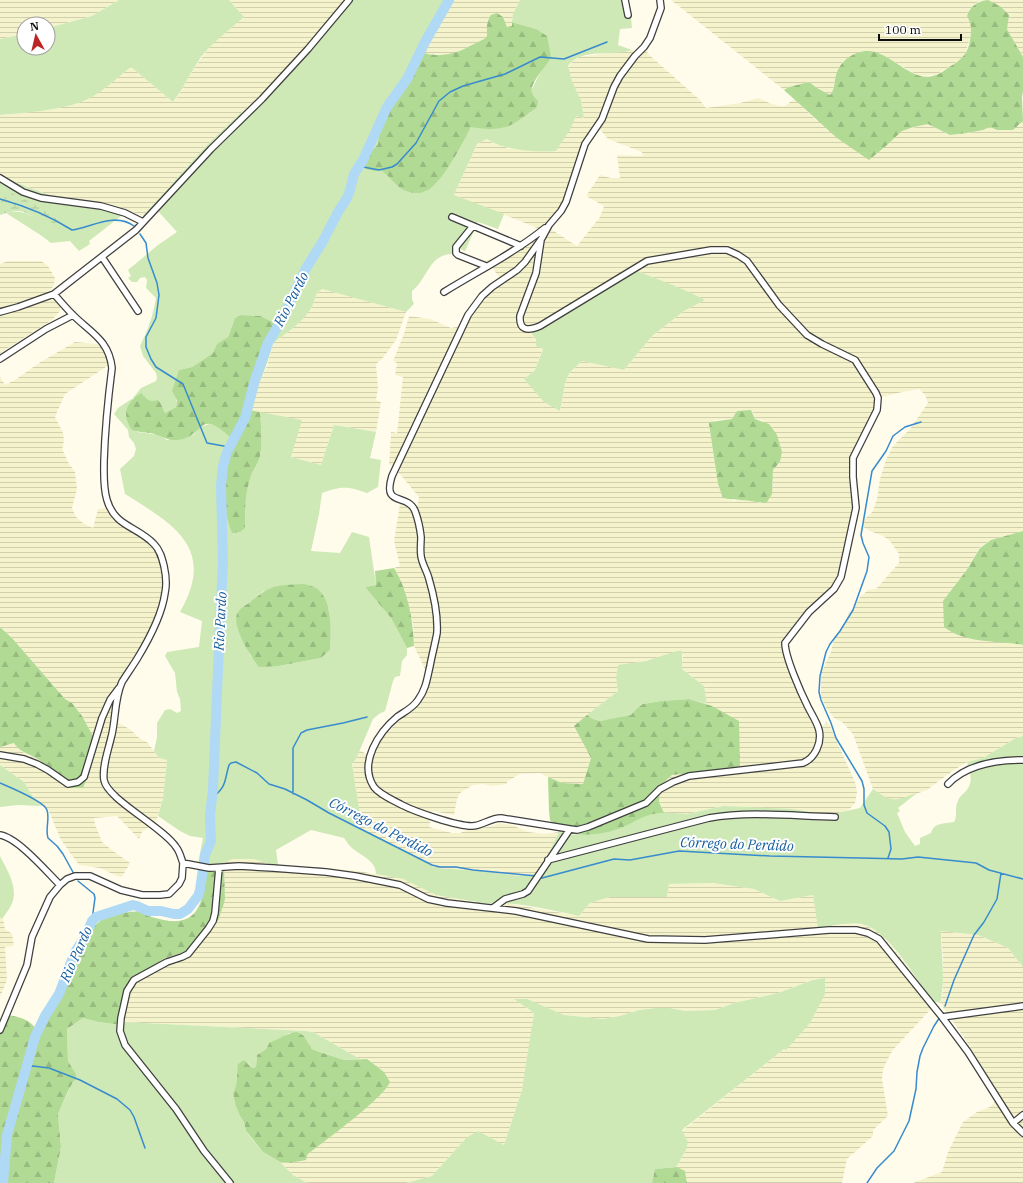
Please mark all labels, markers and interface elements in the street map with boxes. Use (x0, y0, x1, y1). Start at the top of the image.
north arrow (16, 16, 56, 56)
scale bar (879, 16, 961, 42)
text: N (29, 19, 40, 34)
text: 100 m (885, 22, 921, 37)
water label: Rio Pardo (269, 269, 312, 330)
water label: Rio Pardo (209, 591, 231, 652)
water label: Córrego do Perdido (326, 793, 436, 861)
water label: Córrego do Perdido (680, 833, 794, 855)
water label: Rio Pardo (55, 923, 96, 985)

